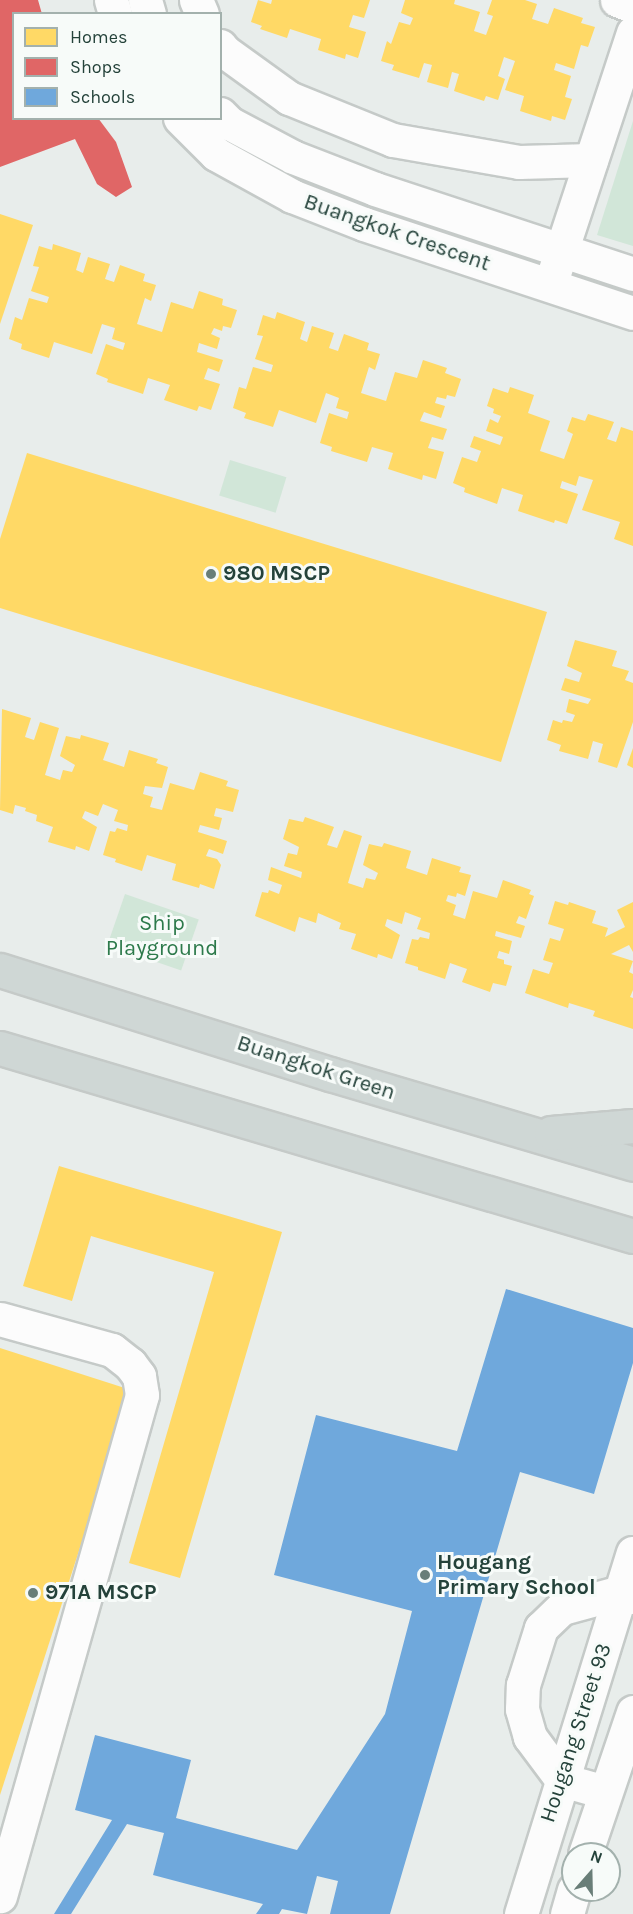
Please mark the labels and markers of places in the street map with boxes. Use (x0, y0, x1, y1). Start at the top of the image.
place label: 980 MSCP (223, 561, 330, 587)
marker: 980 MSCP (204, 567, 218, 581)
place label: Hougang Primary School (437, 1549, 596, 1600)
marker: Hougang Primary School (418, 1568, 432, 1582)
place label: 971A MSCP (45, 1580, 157, 1606)
marker: 971A MSCP (26, 1586, 40, 1600)

